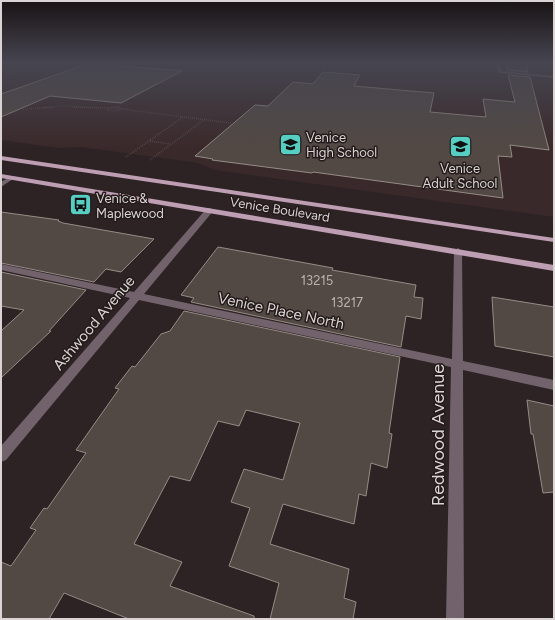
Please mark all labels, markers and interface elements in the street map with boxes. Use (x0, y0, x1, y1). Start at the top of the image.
place label: Venice High School (306, 130, 377, 160)
school or university icon: Venice High School (278, 131, 304, 157)
school or university icon: Venice Adult School (447, 133, 473, 159)
place label: Venice Adult School (423, 161, 497, 191)
place label: Venice & Maplewood (96, 191, 164, 221)
bus stop icon: Venice & Maplewood (67, 192, 93, 218)
street label: Venice Boulevard (229, 194, 331, 225)
street label: Ashwood Avenue (49, 272, 139, 374)
house number: 13215 (301, 273, 333, 288)
street label: Venice Place North (216, 289, 346, 333)
house number: 13217 (331, 295, 363, 310)
street label: Redwood Avenue (427, 364, 449, 506)

